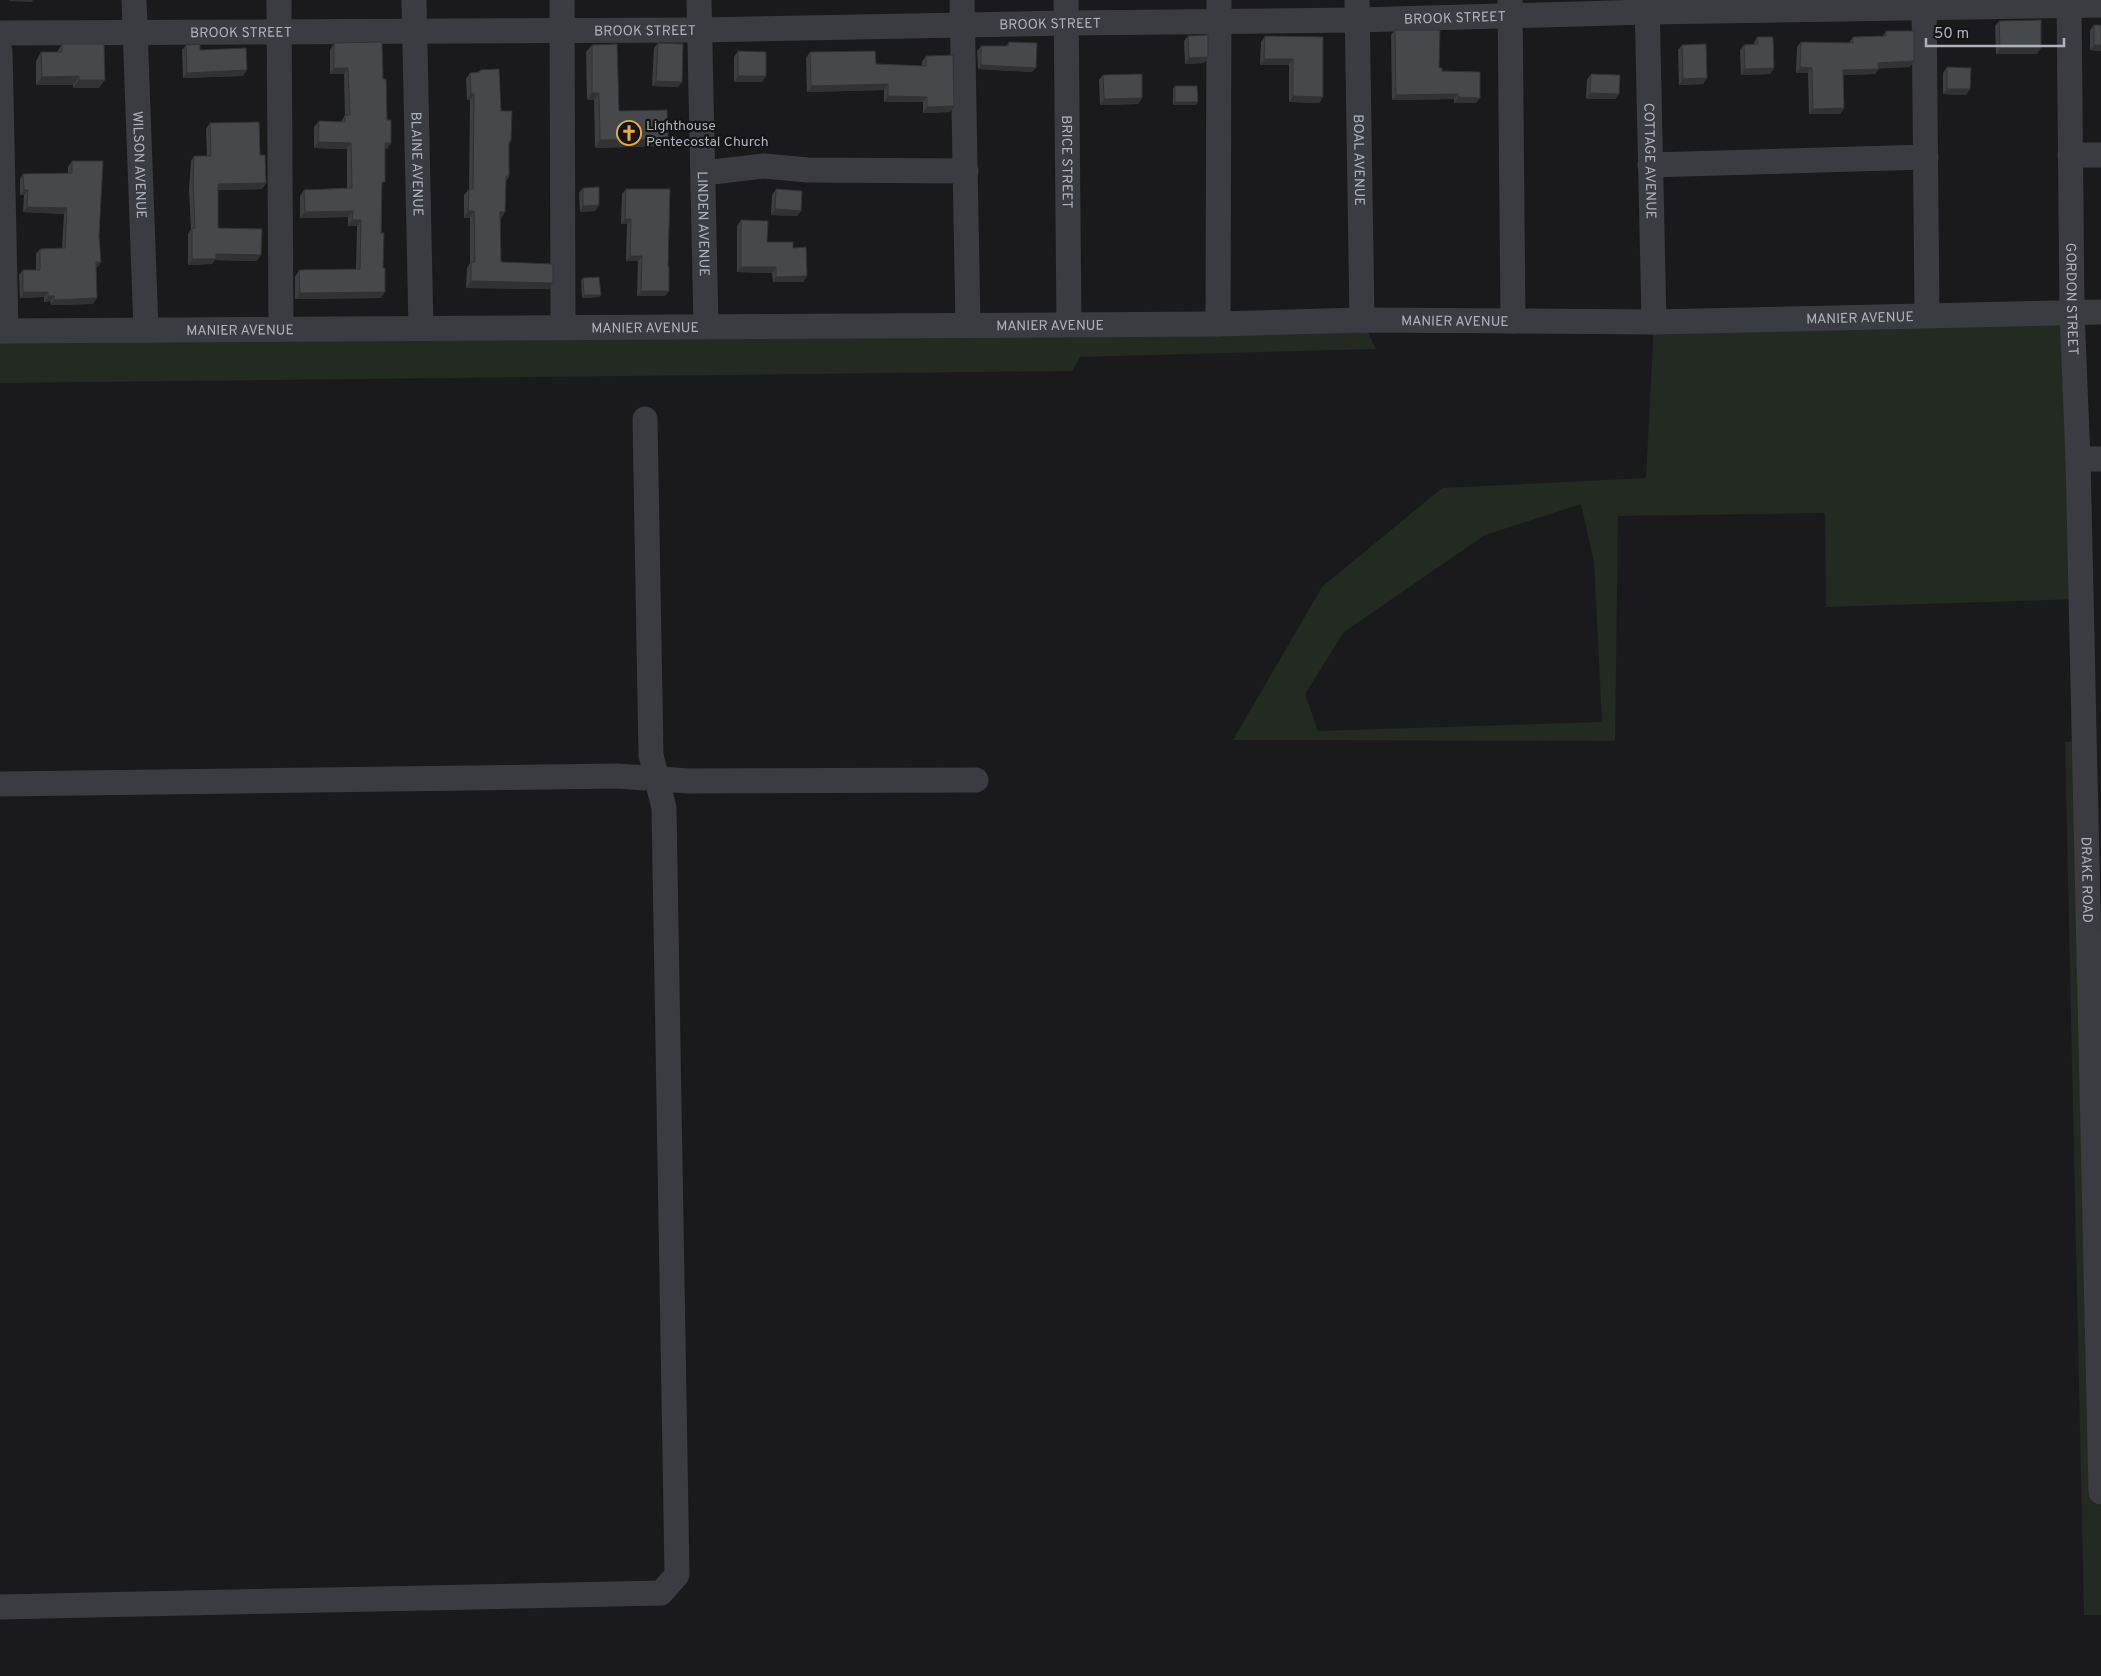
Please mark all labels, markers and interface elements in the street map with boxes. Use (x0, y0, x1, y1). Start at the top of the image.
street label: BROOK STREET (1404, 9, 1506, 29)
scale bar (1926, 15, 2064, 47)
street label: BROOK STREET (999, 16, 1101, 34)
street label: BROOK STREET (594, 23, 696, 40)
street label: BROOK STREET (190, 25, 292, 42)
text: 50 m (1934, 25, 1969, 44)
street label: COTTAGE AVENUE (1639, 103, 1659, 219)
street label: WILSON AVENUE (128, 111, 149, 219)
street label: BLAINE AVENUE (406, 111, 426, 217)
street label: BOAL AVENUE (1349, 114, 1367, 206)
street label: BRICE STREET (1057, 115, 1075, 209)
place label: Lighthouse Pentecostal Church (646, 118, 769, 151)
church icon: Lighthouse Pentecostal Church (616, 120, 642, 146)
street label: LINDEN AVENUE (693, 171, 712, 277)
street label: GORDON STREET (2061, 243, 2081, 356)
street label: MANIER AVENUE (1806, 309, 1914, 329)
street label: MANIER AVENUE (1401, 313, 1509, 331)
street label: MANIER AVENUE (996, 318, 1104, 335)
street label: MANIER AVENUE (591, 320, 699, 338)
street label: MANIER AVENUE (186, 322, 294, 340)
street label: DRAKE ROAD (2076, 836, 2095, 923)

